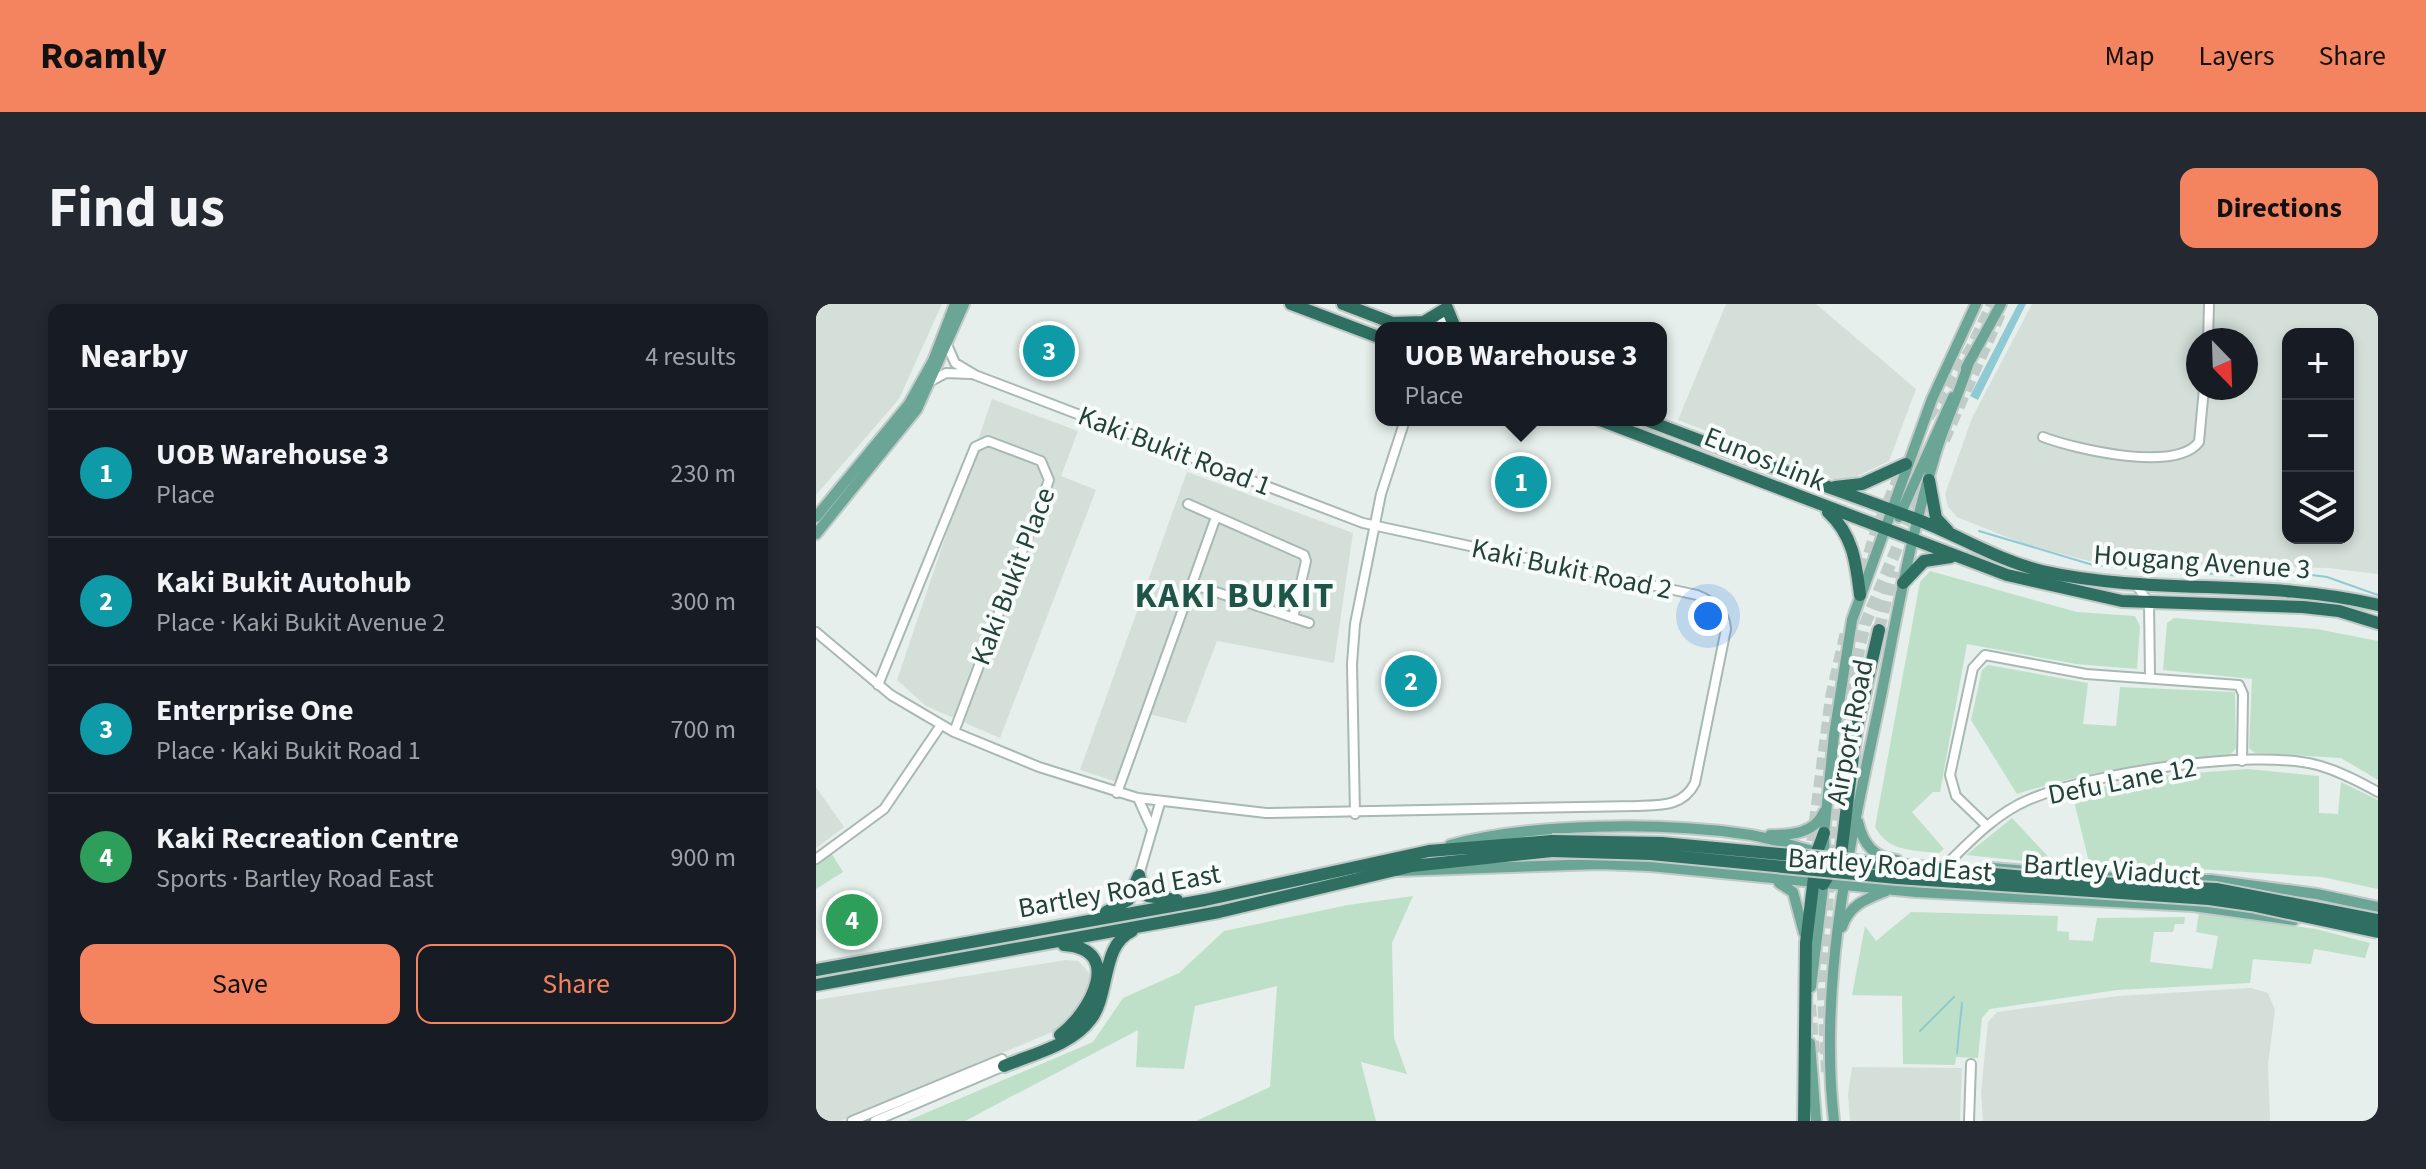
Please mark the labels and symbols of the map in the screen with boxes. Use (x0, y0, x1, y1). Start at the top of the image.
pin: 3 (1023, 321, 1075, 381)
north arrow (2186, 328, 2258, 400)
street label: Kaki Bukit Road 1 (1072, 396, 1277, 506)
street label: Eunos Link (1698, 417, 1831, 501)
pin: 1 (1495, 452, 1547, 512)
street label: Kaki Bukit Place (961, 482, 1065, 671)
street label: Kaki Bukit Road 2 (1468, 528, 1676, 610)
street label: Hougang Avenue 3 (2092, 534, 2312, 590)
district label: KAKI BUKIT (1134, 570, 1336, 621)
your location (1688, 596, 1728, 636)
pin: 2 (1385, 651, 1437, 711)
street label: Airport Road (1816, 656, 1884, 808)
street label: Defu Lane 12 (2045, 747, 2200, 815)
street label: Bartley Road East (1786, 838, 1994, 892)
street label: Bartley Viaduct (2022, 844, 2203, 896)
street label: Bartley Road East (1015, 853, 1224, 928)
pin: 4 (826, 890, 878, 950)

